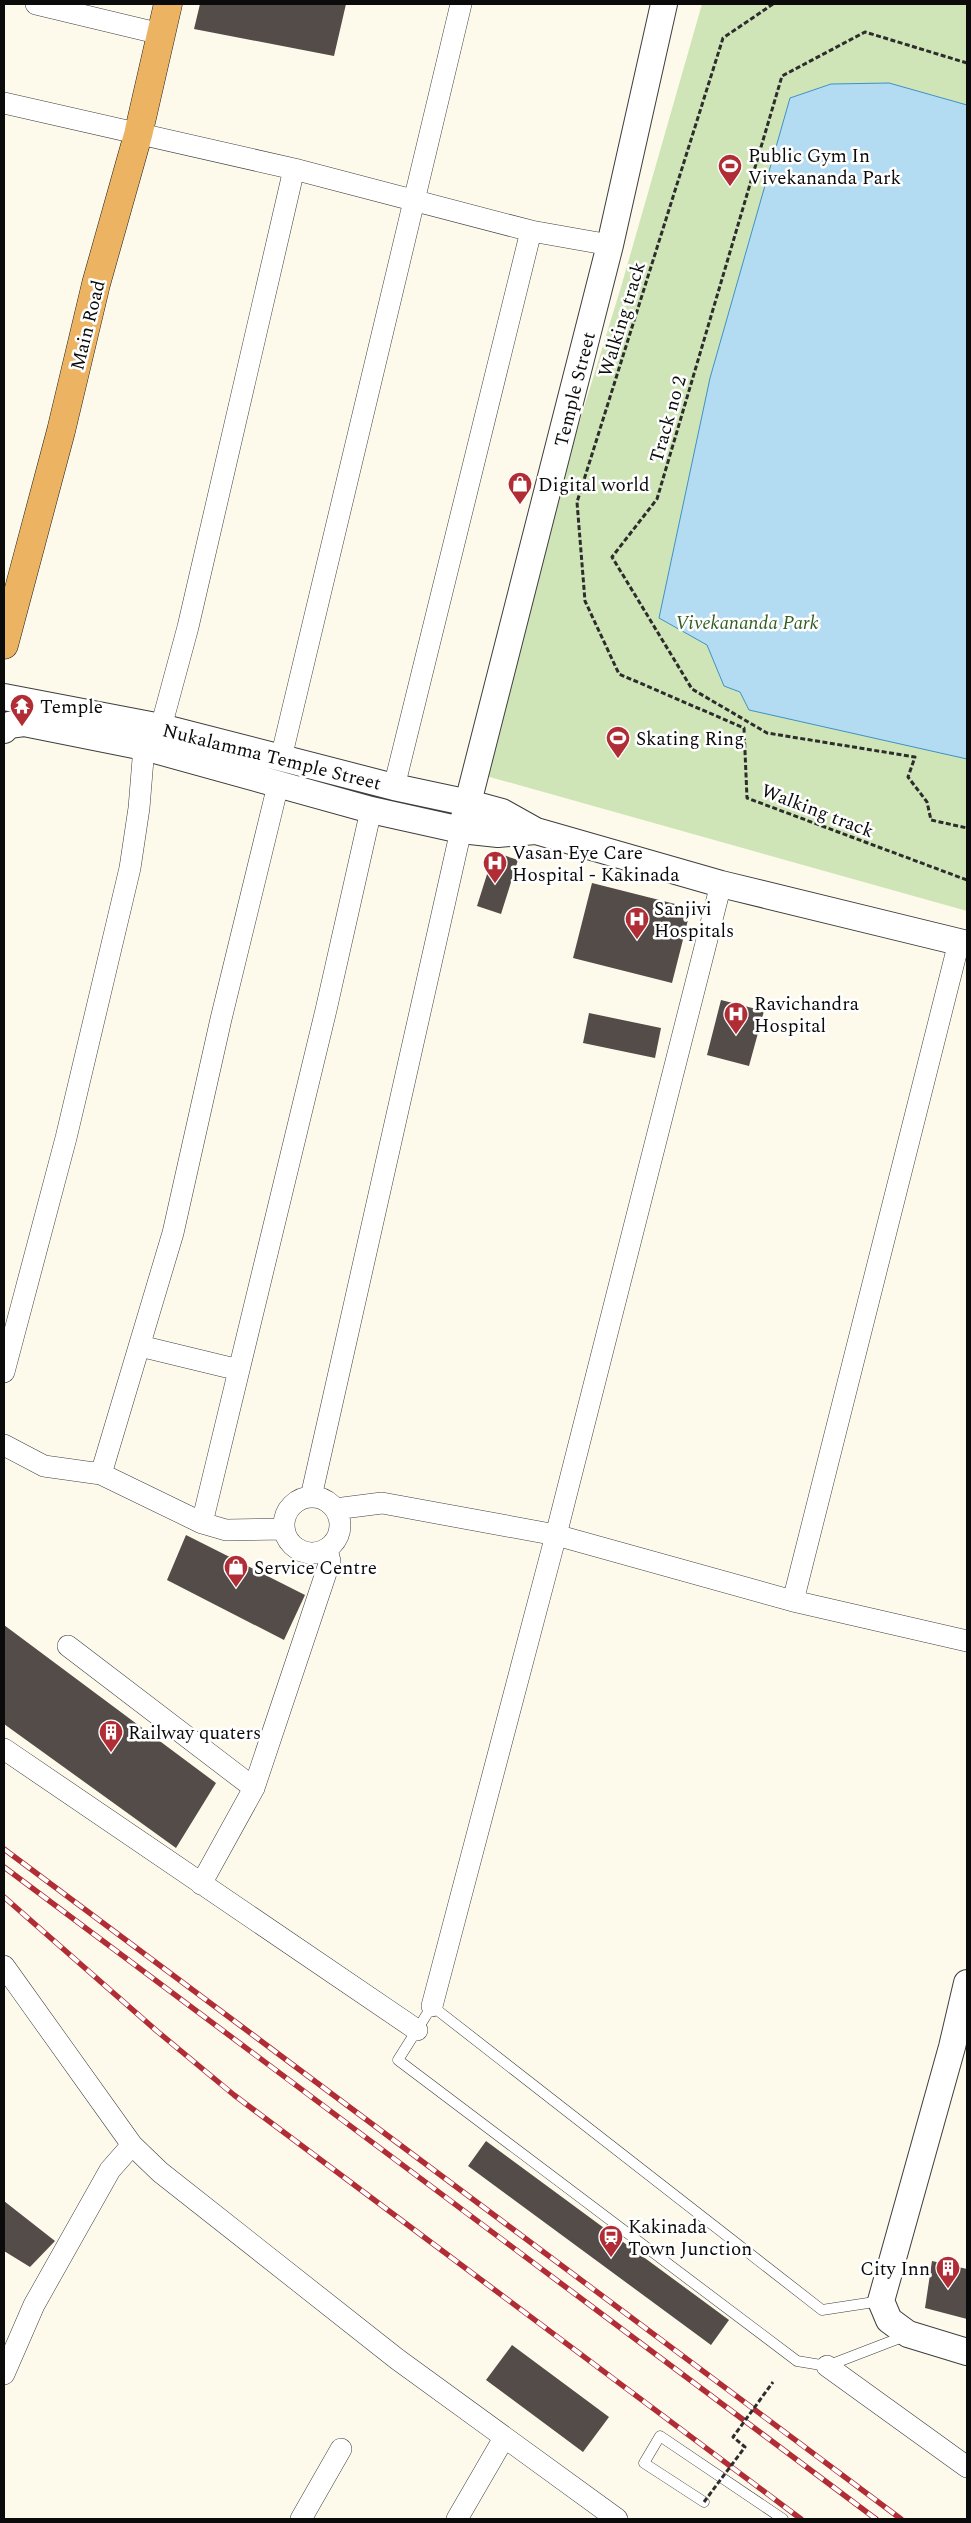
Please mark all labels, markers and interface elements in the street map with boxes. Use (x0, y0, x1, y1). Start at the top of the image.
place label: Public Gym In Vivekananda Park (748, 142, 901, 193)
sports icon: Public Gym In Vivekananda Park (717, 153, 743, 187)
street label: Walking track (591, 258, 654, 381)
street label: Main Road (63, 277, 114, 374)
street label: Temple Street (547, 329, 604, 450)
street label: Track no 2 (642, 373, 695, 466)
shop icon: Digital world (507, 471, 533, 505)
place label: Digital world (538, 471, 650, 500)
park label: Vivekananda Park (675, 609, 819, 638)
temple icon: Temple (9, 693, 35, 727)
place label: Temple (40, 693, 103, 722)
street label: Nukalamma Temple Street (159, 716, 384, 799)
sports icon: Skating Ring (605, 725, 631, 759)
place label: Skating Ring (636, 725, 744, 754)
street label: Walking track (757, 777, 879, 846)
place label: Vasan Eye Care Hospital - Kakinada (512, 839, 680, 890)
hospital icon: Vasan Eye Care Hospital - Kakinada (482, 850, 508, 884)
place label: Sanjivi Hospitals (654, 895, 734, 946)
hospital icon: Sanjivi Hospitals (624, 906, 650, 940)
place label: Ravichandra Hospital (754, 990, 860, 1041)
hospital icon: Ravichandra Hospital (723, 1001, 749, 1035)
shop icon: Service Centre (223, 1554, 249, 1588)
place label: Service Centre (254, 1554, 377, 1583)
building icon: Railway quaters (98, 1719, 124, 1753)
place label: Railway quaters (128, 1719, 261, 1748)
place label: Kakinada Town Junction (628, 2213, 752, 2264)
station icon: Kakinada Town Junction (598, 2224, 624, 2258)
place label: City Inn (860, 2255, 930, 2284)
building icon: City Inn (935, 2255, 961, 2289)

